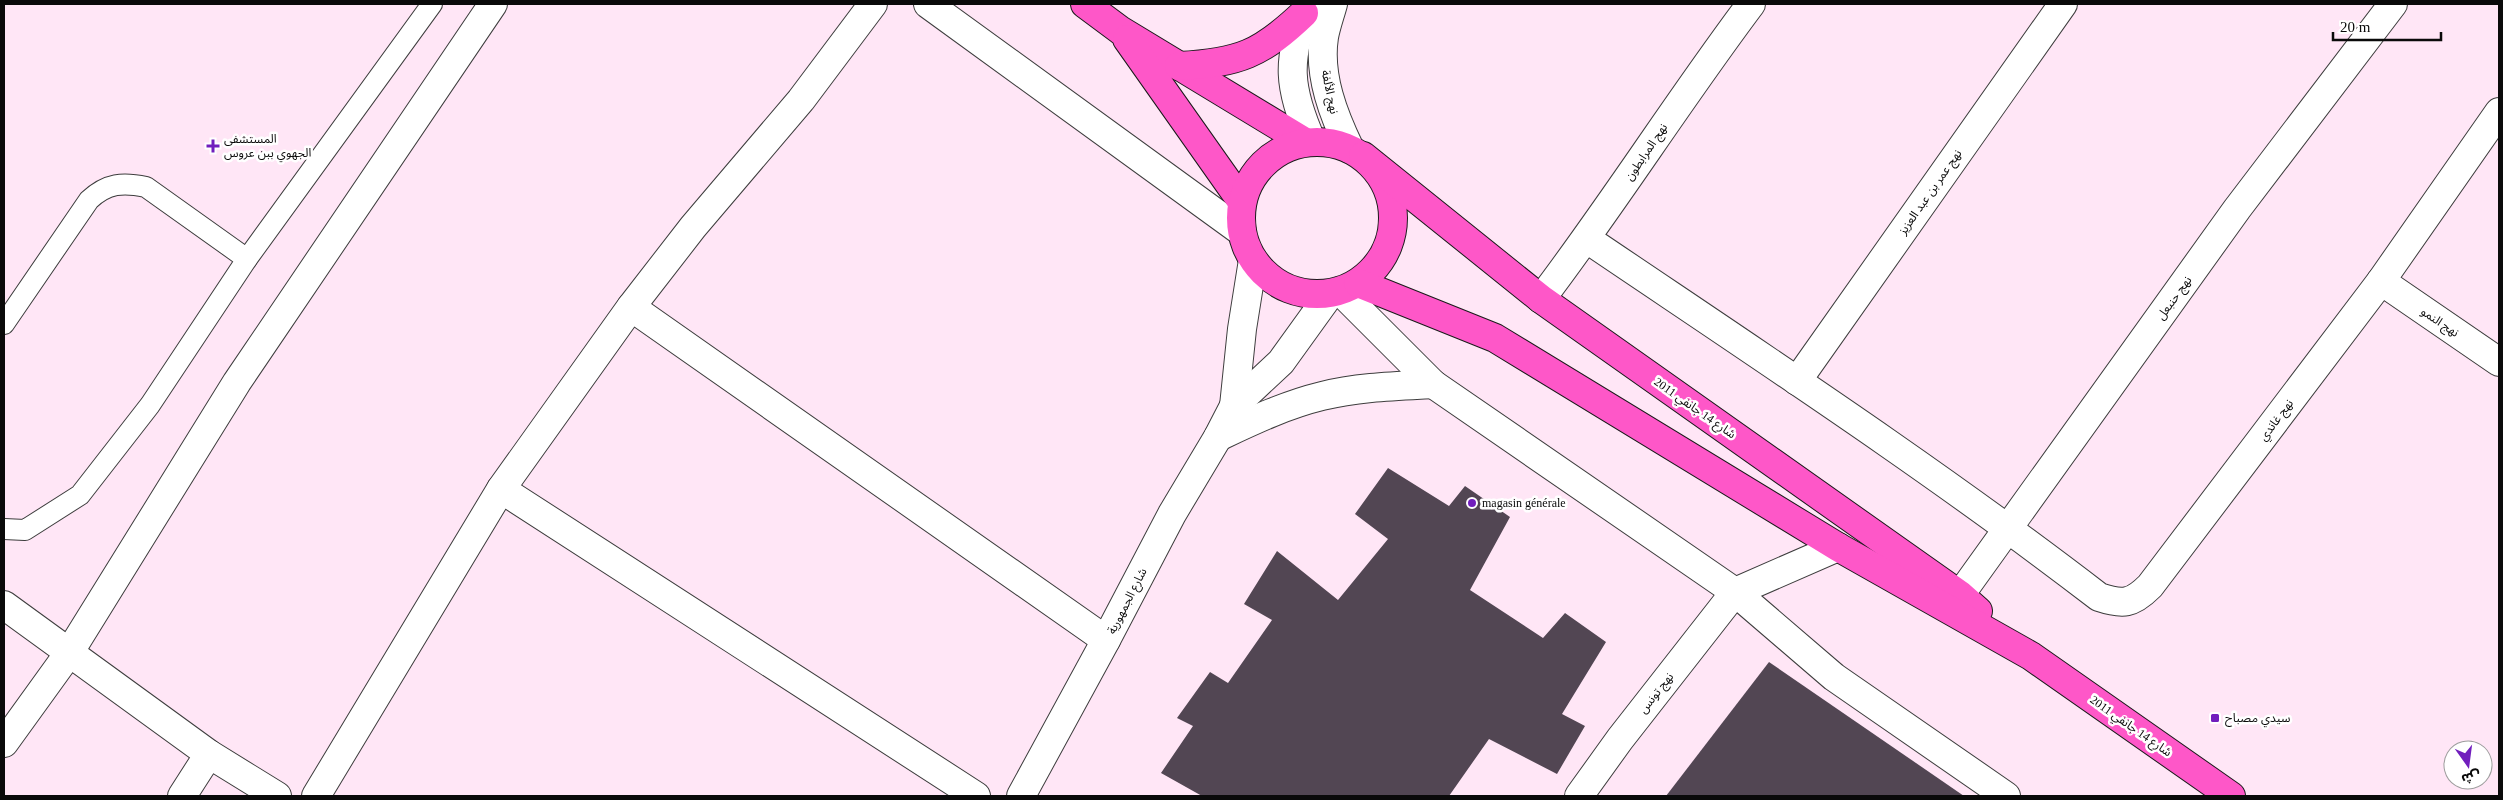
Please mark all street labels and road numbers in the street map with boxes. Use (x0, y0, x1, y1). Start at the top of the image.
street label: نهج الألفة (1317, 69, 1342, 116)
street label: نهج المرابطون (1622, 121, 1672, 184)
street label: نهج عمر بن عبد العزيز (1895, 147, 1966, 239)
street label: نهج حنبعل (2154, 273, 2196, 324)
street label: نهج النمو (2417, 304, 2462, 341)
street label: شارع 14 جانفي 2011 (1650, 375, 1739, 444)
street label: نهج غاندي (2256, 396, 2298, 445)
street label: شارع الجمهورية (1104, 566, 1151, 637)
street label: نهج تونس (1636, 670, 1678, 717)
street label: شارع 14 جانفي 2011 (2086, 693, 2175, 762)

